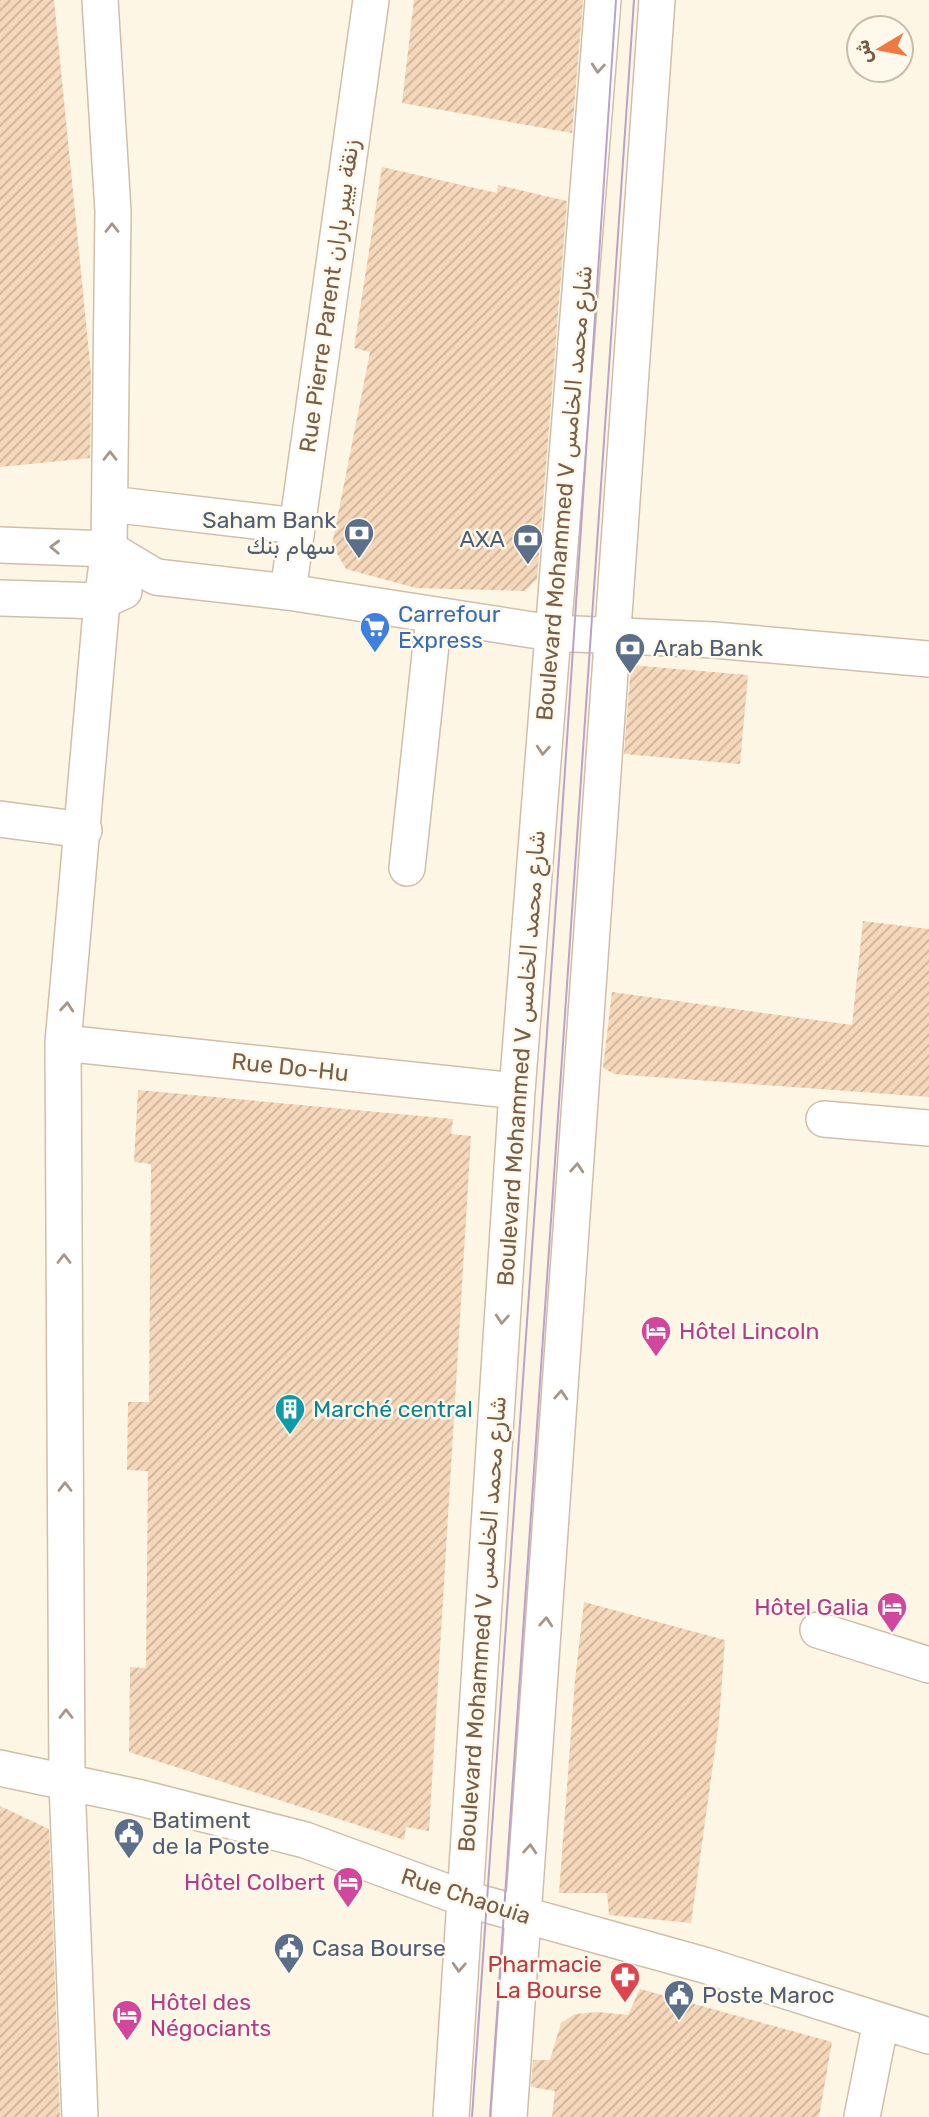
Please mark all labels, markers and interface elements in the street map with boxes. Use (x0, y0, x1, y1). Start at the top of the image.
north arrow (845, 14, 915, 84)
text: ش (850, 38, 877, 66)
one-way arrow (591, 63, 606, 74)
street label: Rue Pierre Parent زنقة بيير باران (293, 138, 365, 454)
one-way arrow (104, 223, 120, 233)
street label: Boulevard Mohammed V شارع محمد الخامس (530, 264, 600, 722)
one-way arrow (103, 450, 118, 461)
place label: Saham Bank سهام بنك (202, 506, 336, 561)
bank icon: Saham Bank سهام بنك (342, 516, 376, 560)
bank icon: AXA (511, 522, 545, 566)
place label: AXA (460, 525, 505, 553)
one-way arrow (49, 539, 60, 554)
place label: Carrefour Express (398, 600, 501, 654)
supermarket icon: Carrefour Express (358, 610, 392, 654)
bank icon: Arab Bank (613, 631, 647, 675)
place label: Arab Bank (653, 634, 763, 662)
one-way arrow (536, 745, 551, 756)
street label: Boulevard Mohammed V شارع محمد الخامس (491, 829, 553, 1287)
one-way arrow (59, 1001, 74, 1012)
street label: Rue Do-Hu (230, 1047, 350, 1087)
one-way arrow (569, 1162, 584, 1173)
one-way arrow (56, 1253, 72, 1264)
one-way arrow (495, 1314, 510, 1325)
hotel icon: Hôtel Lincoln (639, 1314, 673, 1358)
place label: Hôtel Lincoln (679, 1317, 820, 1345)
one-way arrow (554, 1389, 569, 1400)
building icon: Marché central (273, 1392, 307, 1436)
place label: Marché central (313, 1395, 473, 1423)
street label: Boulevard Mohammed V شارع محمد الخامس (452, 1395, 514, 1853)
one-way arrow (57, 1481, 73, 1491)
hotel icon: Hôtel Galia (875, 1590, 909, 1634)
place label: Hôtel Galia (754, 1593, 869, 1621)
one-way arrow (538, 1616, 553, 1627)
one-way arrow (58, 1708, 74, 1719)
place label: Batiment de la Poste (152, 1806, 270, 1860)
public building icon: Batiment de la Poste (112, 1816, 146, 1860)
one-way arrow (522, 1843, 537, 1854)
street label: Rue Chaouia (398, 1862, 534, 1930)
hotel icon: Hôtel Colbert (331, 1865, 365, 1909)
place label: Hôtel Colbert (184, 1868, 325, 1896)
public building icon: Casa Bourse (272, 1931, 306, 1975)
place label: Casa Bourse (312, 1934, 446, 1962)
place label: Pharmacie La Bourse (488, 1950, 602, 2004)
pharmacy icon: Pharmacie La Bourse (608, 1960, 642, 2004)
one-way arrow (452, 1961, 467, 1972)
public building icon: Poste Maroc (662, 1978, 696, 2022)
place label: Poste Maroc (702, 1981, 834, 2009)
place label: Hôtel des Négociants (150, 1988, 271, 2042)
hotel icon: Hôtel des Négociants (110, 1998, 144, 2042)

